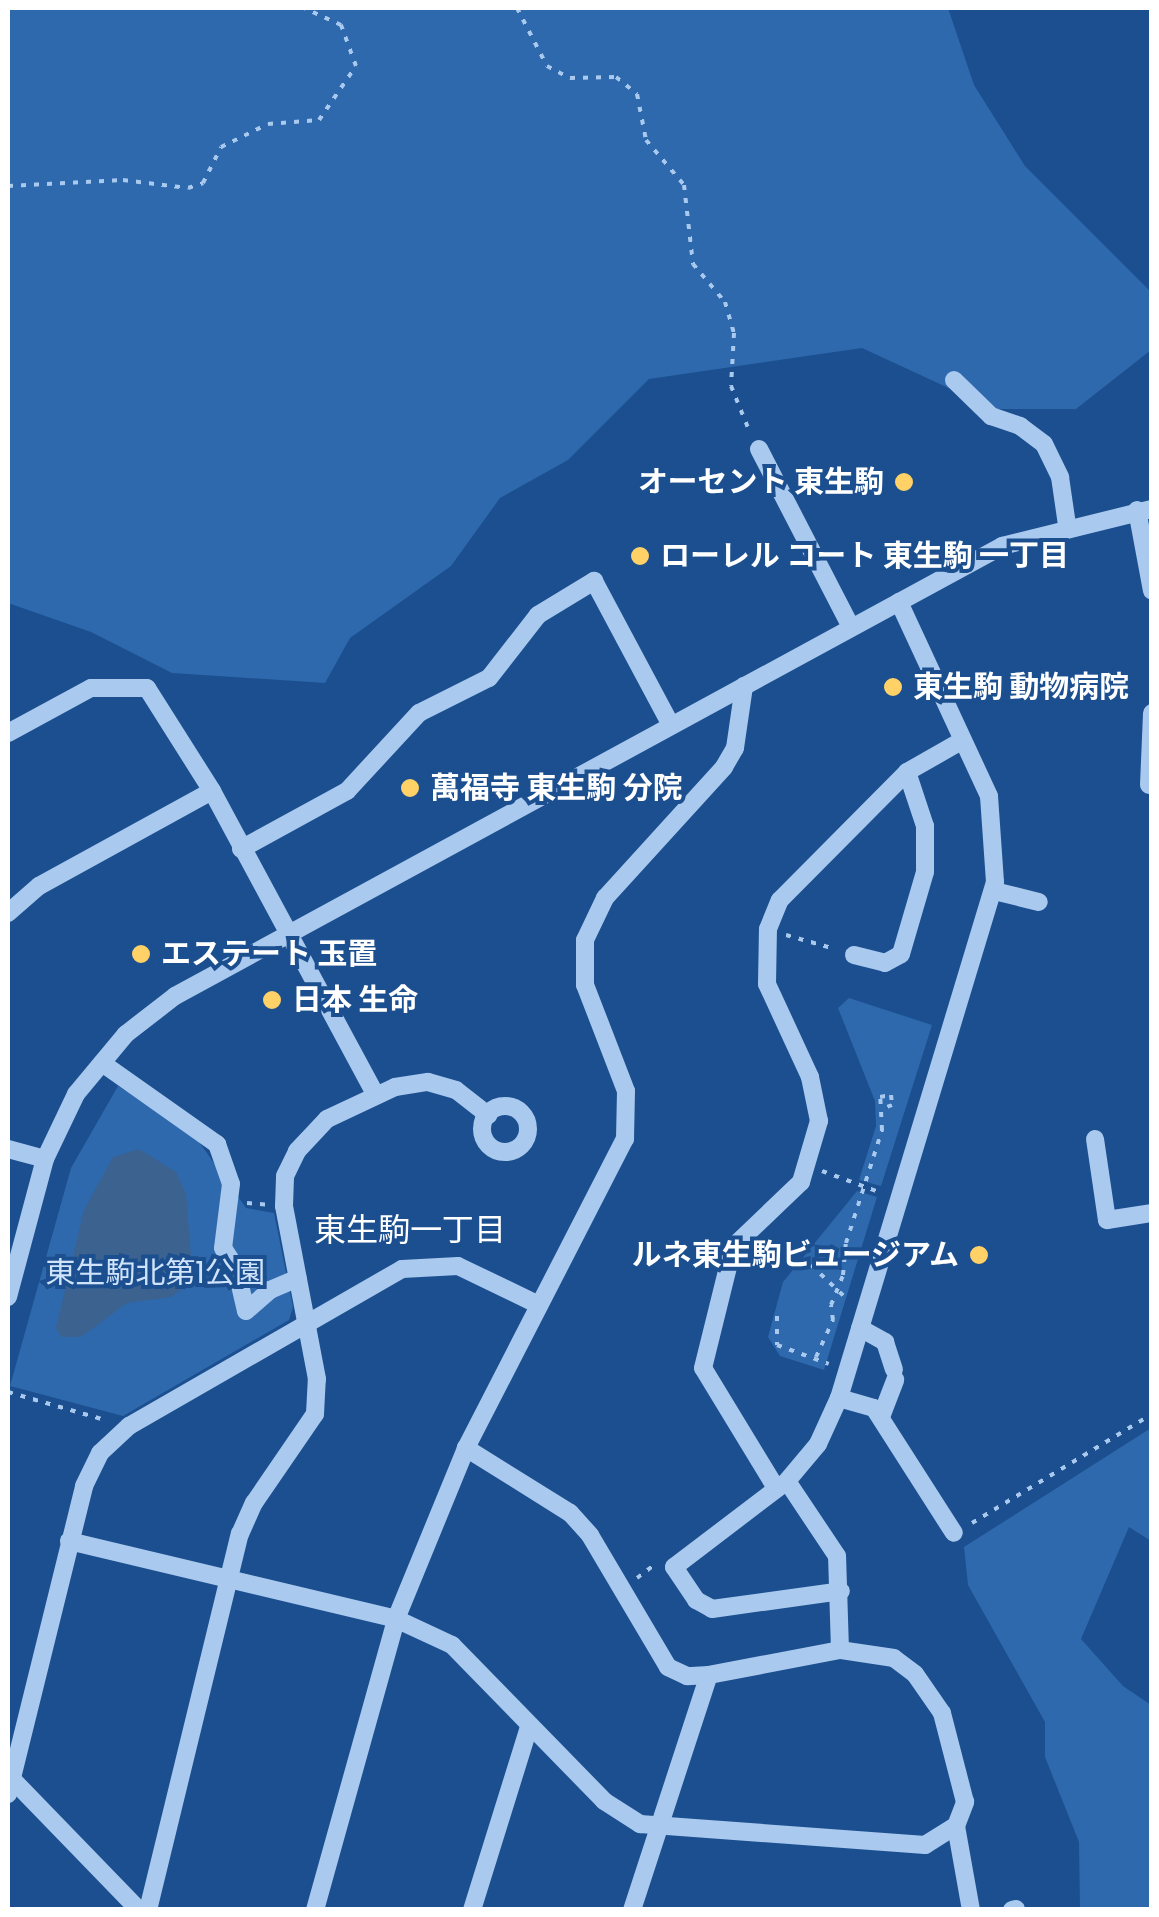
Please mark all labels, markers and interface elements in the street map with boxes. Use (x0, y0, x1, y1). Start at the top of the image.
place label: オーセント 東生駒 (638, 464, 884, 500)
marker: オーセント 東生駒 (893, 471, 915, 493)
place label: ローレル コート 東生駒 一丁目 (660, 538, 1069, 574)
marker: ローレル コート 東生駒 一丁目 (629, 545, 651, 567)
place label: 東生駒 動物病院 (913, 669, 1129, 705)
marker: 東生駒 動物病院 (882, 676, 904, 698)
place label: 萬福寺 東生駒 分院 (430, 770, 683, 806)
marker: 萬福寺 東生駒 分院 (399, 777, 421, 799)
place label: エステート 玉置 (161, 936, 377, 972)
marker: エステート 玉置 (130, 943, 152, 965)
place label: 日本 生命 (292, 982, 418, 1018)
marker: 日本 生命 (261, 989, 283, 1011)
district label: 東生駒一丁目 (314, 1211, 506, 1249)
place label: ルネ東生駒ビュージアム (629, 1237, 959, 1273)
marker: ルネ東生駒ビュージアム (968, 1244, 990, 1266)
park label: 東生駒北第1公園 (45, 1255, 265, 1291)

